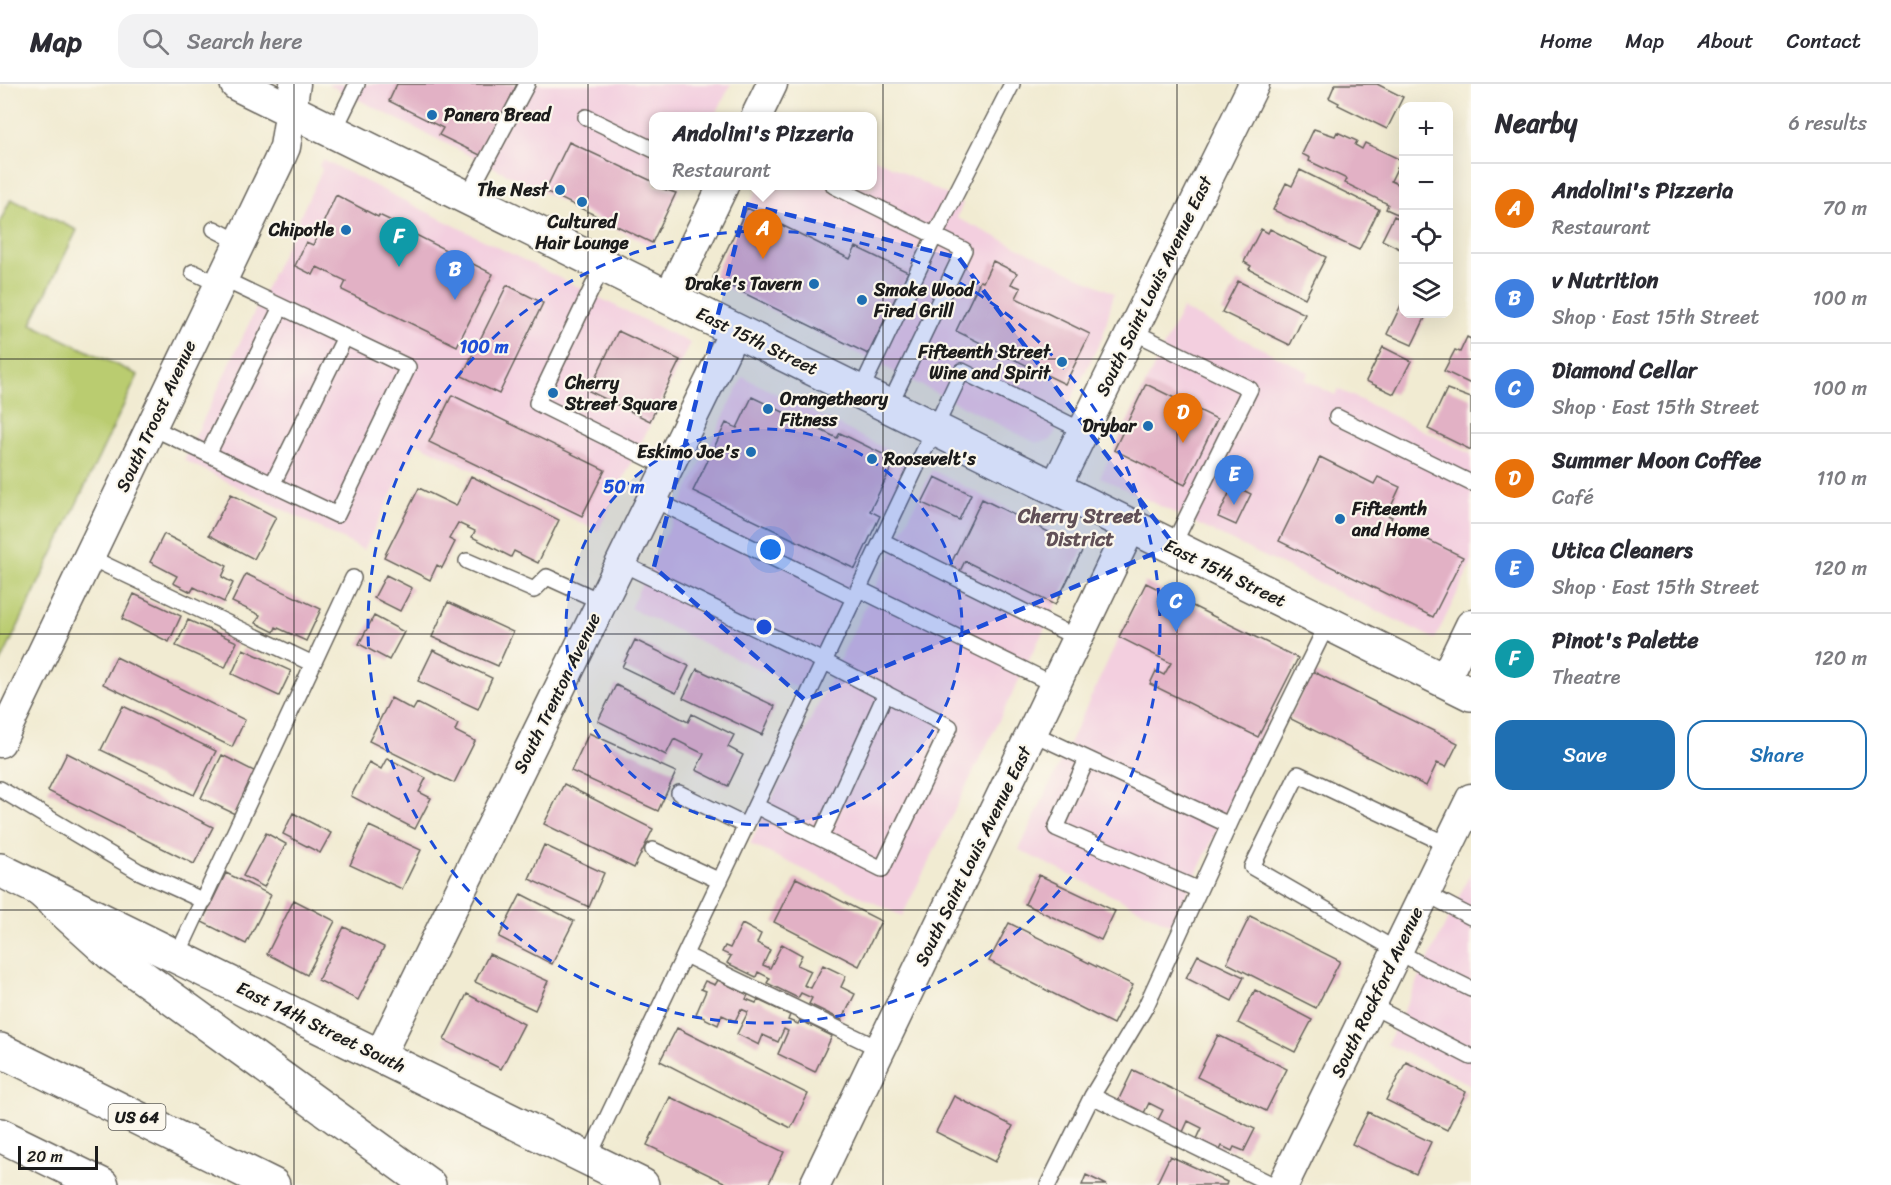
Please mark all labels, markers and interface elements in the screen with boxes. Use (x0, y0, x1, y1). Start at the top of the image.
search box (118, 14, 538, 68)
text: Map (30, 17, 82, 66)
text: Search here (187, 22, 303, 61)
text: Home (1540, 22, 1592, 60)
text: Map (1625, 22, 1664, 60)
text: About (1697, 22, 1754, 60)
text: Contact (1787, 22, 1861, 60)
icon: search (139, 25, 172, 58)
place label: Panera Bread (444, 99, 552, 131)
text: Nearby (1495, 100, 1577, 146)
map controls (1399, 102, 1453, 318)
button: + (1399, 102, 1453, 156)
text: 6 results (1788, 106, 1867, 141)
marker: Panera Bread (425, 108, 439, 122)
popup (649, 112, 877, 190)
text: Andolini's Pizzeria (672, 114, 854, 153)
text: Restaurant (672, 153, 771, 188)
button: − (1399, 156, 1453, 210)
street label: South Saint Louis Avenue East (1087, 170, 1222, 402)
text: Andolini's Pizzeria (1552, 171, 1733, 210)
place label: The Nest (477, 174, 550, 206)
marker: The Nest (553, 183, 567, 197)
text: A (1508, 191, 1521, 226)
text: 70 m (1822, 191, 1867, 226)
marker: Cultured Hair Lounge (575, 195, 589, 209)
place label: Cultured Hair Lounge (534, 206, 630, 259)
pin: A (744, 210, 783, 259)
button: locate (1399, 210, 1453, 264)
text: Restaurant (1552, 210, 1651, 245)
place label: Chipotle (268, 214, 334, 246)
pin: F (380, 218, 418, 267)
marker: Chipotle (339, 223, 353, 237)
pin: B (436, 250, 474, 300)
text: v Nutrition (1552, 261, 1658, 300)
button: layers (1399, 264, 1453, 318)
place label: Drake's Tavern (685, 268, 802, 300)
place label: Smoke Wood Fired Grill (873, 274, 975, 327)
marker: Drake's Tavern (807, 277, 821, 291)
text: B (1508, 281, 1521, 316)
text: 100 m (1813, 281, 1867, 316)
marker: Smoke Wood Fired Grill (855, 293, 869, 307)
street label: East 15th Street (690, 297, 824, 385)
text: Shop · East 15th Street (1552, 300, 1759, 335)
text: 100 m (460, 331, 509, 363)
street label: South Troost Avenue (107, 335, 205, 497)
place label: Fifteenth Street Wine and Spirit (917, 336, 1052, 389)
text: Diamond Cellar (1552, 351, 1697, 390)
marker: Fifteenth Street Wine and Spirit (1055, 355, 1069, 369)
place label: Cherry Street Square (564, 367, 678, 420)
text: C (1508, 371, 1521, 406)
text: 100 m (1813, 371, 1867, 406)
place label: Orangetheory Fitness (779, 383, 889, 436)
marker: Cherry Street Square (546, 386, 560, 400)
text: Shop · East 15th Street (1552, 390, 1759, 425)
pin: D (1164, 394, 1202, 443)
marker: Orangetheory Fitness (761, 402, 775, 416)
place label: Drybar (1082, 410, 1138, 442)
marker: Drybar (1141, 419, 1155, 433)
place label: Eskimo Joe's (637, 436, 740, 468)
text: Summer Moon Coffee (1552, 441, 1761, 480)
place label: Roosevelt's (883, 443, 977, 475)
marker: Eskimo Joe's (744, 445, 758, 459)
marker: Roosevelt's (865, 452, 879, 466)
pin: E (1214, 456, 1254, 505)
text: D (1509, 461, 1520, 496)
text: 110 m (1817, 461, 1867, 496)
text: 50 m (604, 471, 645, 503)
text: Café (1552, 480, 1594, 515)
place label: Fifteenth and Home (1351, 493, 1430, 546)
district label: Cherry Street District (1017, 499, 1142, 557)
marker: Fifteenth and Home (1333, 512, 1347, 526)
street label: East 15th Street (1158, 529, 1292, 617)
text: Utica Cleaners (1552, 531, 1693, 570)
your location (756, 535, 785, 564)
text: E (1509, 551, 1520, 586)
text: 120 m (1814, 551, 1867, 586)
text: Shop · East 15th Street (1552, 570, 1759, 605)
pin: C (1156, 582, 1196, 632)
street label: South Trenton Avenue (504, 607, 610, 779)
centre of rings (754, 617, 774, 637)
text: Pinot's Palette (1552, 621, 1699, 660)
text: F (1509, 641, 1520, 676)
text: 120 m (1814, 641, 1867, 676)
text: Theatre (1552, 660, 1621, 695)
button: Save (1495, 720, 1675, 790)
button: Share (1687, 720, 1867, 790)
street label: South Saint Louis Avenue East (906, 740, 1041, 972)
street label: South Rockford Avenue (1322, 901, 1432, 1083)
street label: East 14th Street South (231, 972, 411, 1082)
road number: US 64 (108, 1104, 166, 1130)
text: 20 m (27, 1142, 63, 1171)
scale bar (18, 1143, 98, 1170)

